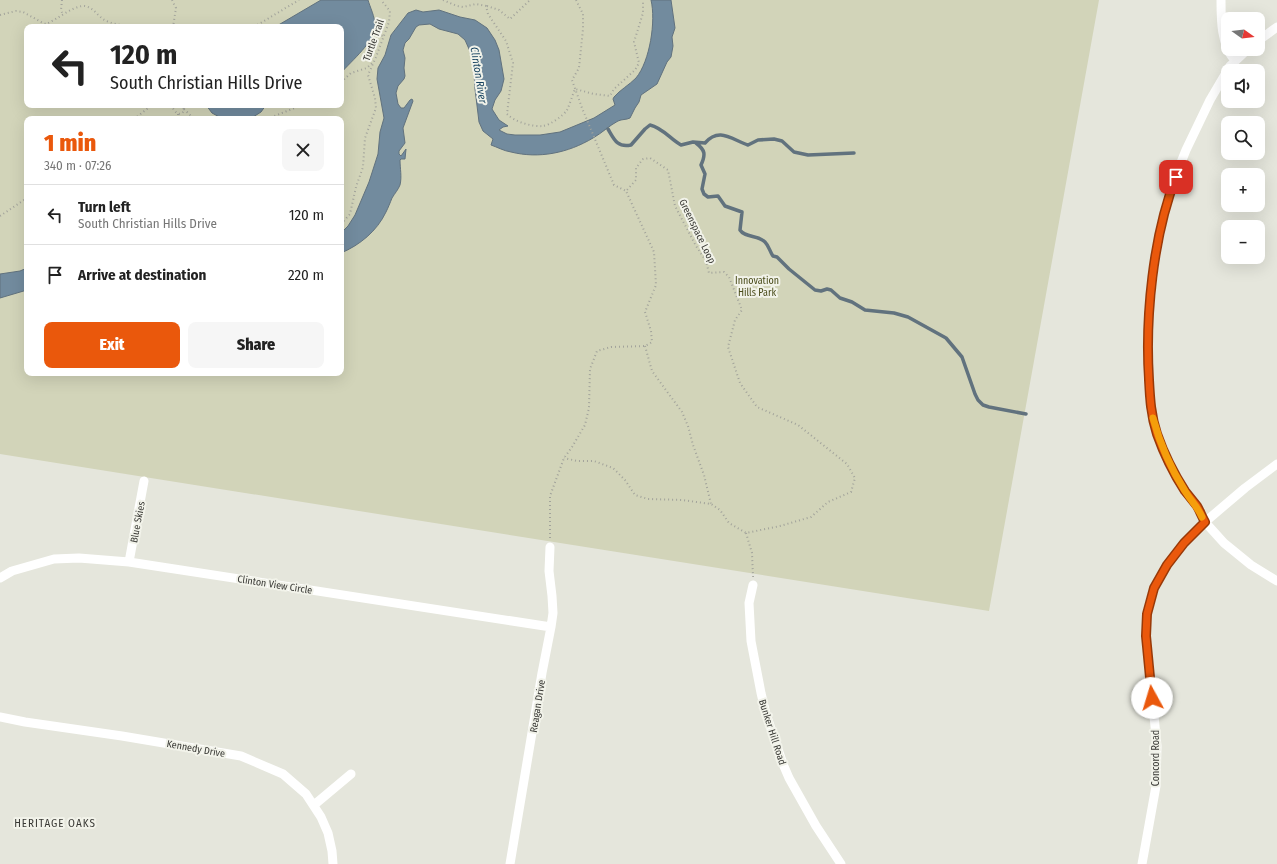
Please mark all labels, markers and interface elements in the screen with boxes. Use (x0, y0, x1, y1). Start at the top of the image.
north arrow (1221, 12, 1265, 56)
map controls (1221, 12, 1265, 264)
street label: Turtle Trail (361, 17, 387, 63)
text: 120 m (110, 38, 177, 71)
icon: left (44, 40, 96, 92)
water label: Clinton River (468, 46, 490, 105)
button: sound (1221, 64, 1265, 108)
text: South Christian Hills Drive (110, 72, 302, 94)
button: search (1221, 116, 1265, 160)
text: 1 min (44, 129, 96, 157)
button: close (282, 129, 324, 171)
text: 340 m · 07:26 (44, 158, 112, 173)
pin (1159, 160, 1193, 194)
icon: arrive (1165, 166, 1187, 188)
button: + (1221, 168, 1265, 212)
street label: Greenspace Loop (676, 197, 718, 265)
text: Turn left (78, 198, 131, 216)
icon: left (44, 204, 66, 226)
text: 120 m (289, 206, 324, 224)
text: South Christian Hills Drive (78, 216, 217, 231)
button: − (1221, 220, 1265, 264)
icon: arrive (44, 264, 66, 286)
text: Arrive at destination (78, 266, 206, 284)
text: 220 m (288, 266, 324, 284)
park label: Innovation Hills Park (735, 275, 779, 299)
button: Exit (44, 322, 180, 368)
button: Share (188, 322, 324, 368)
street label: Blue Skies (128, 500, 148, 544)
street label: Clinton View Circle (237, 573, 313, 597)
position arrow (1131, 677, 1173, 719)
street label: Reagan Drive (528, 679, 548, 733)
street label: Bunker Hill Road (756, 698, 788, 767)
street label: Concord Road (1150, 730, 1162, 786)
street label: Kennedy Drive (166, 738, 226, 760)
district label: HERITAGE OAKS (14, 817, 96, 830)

